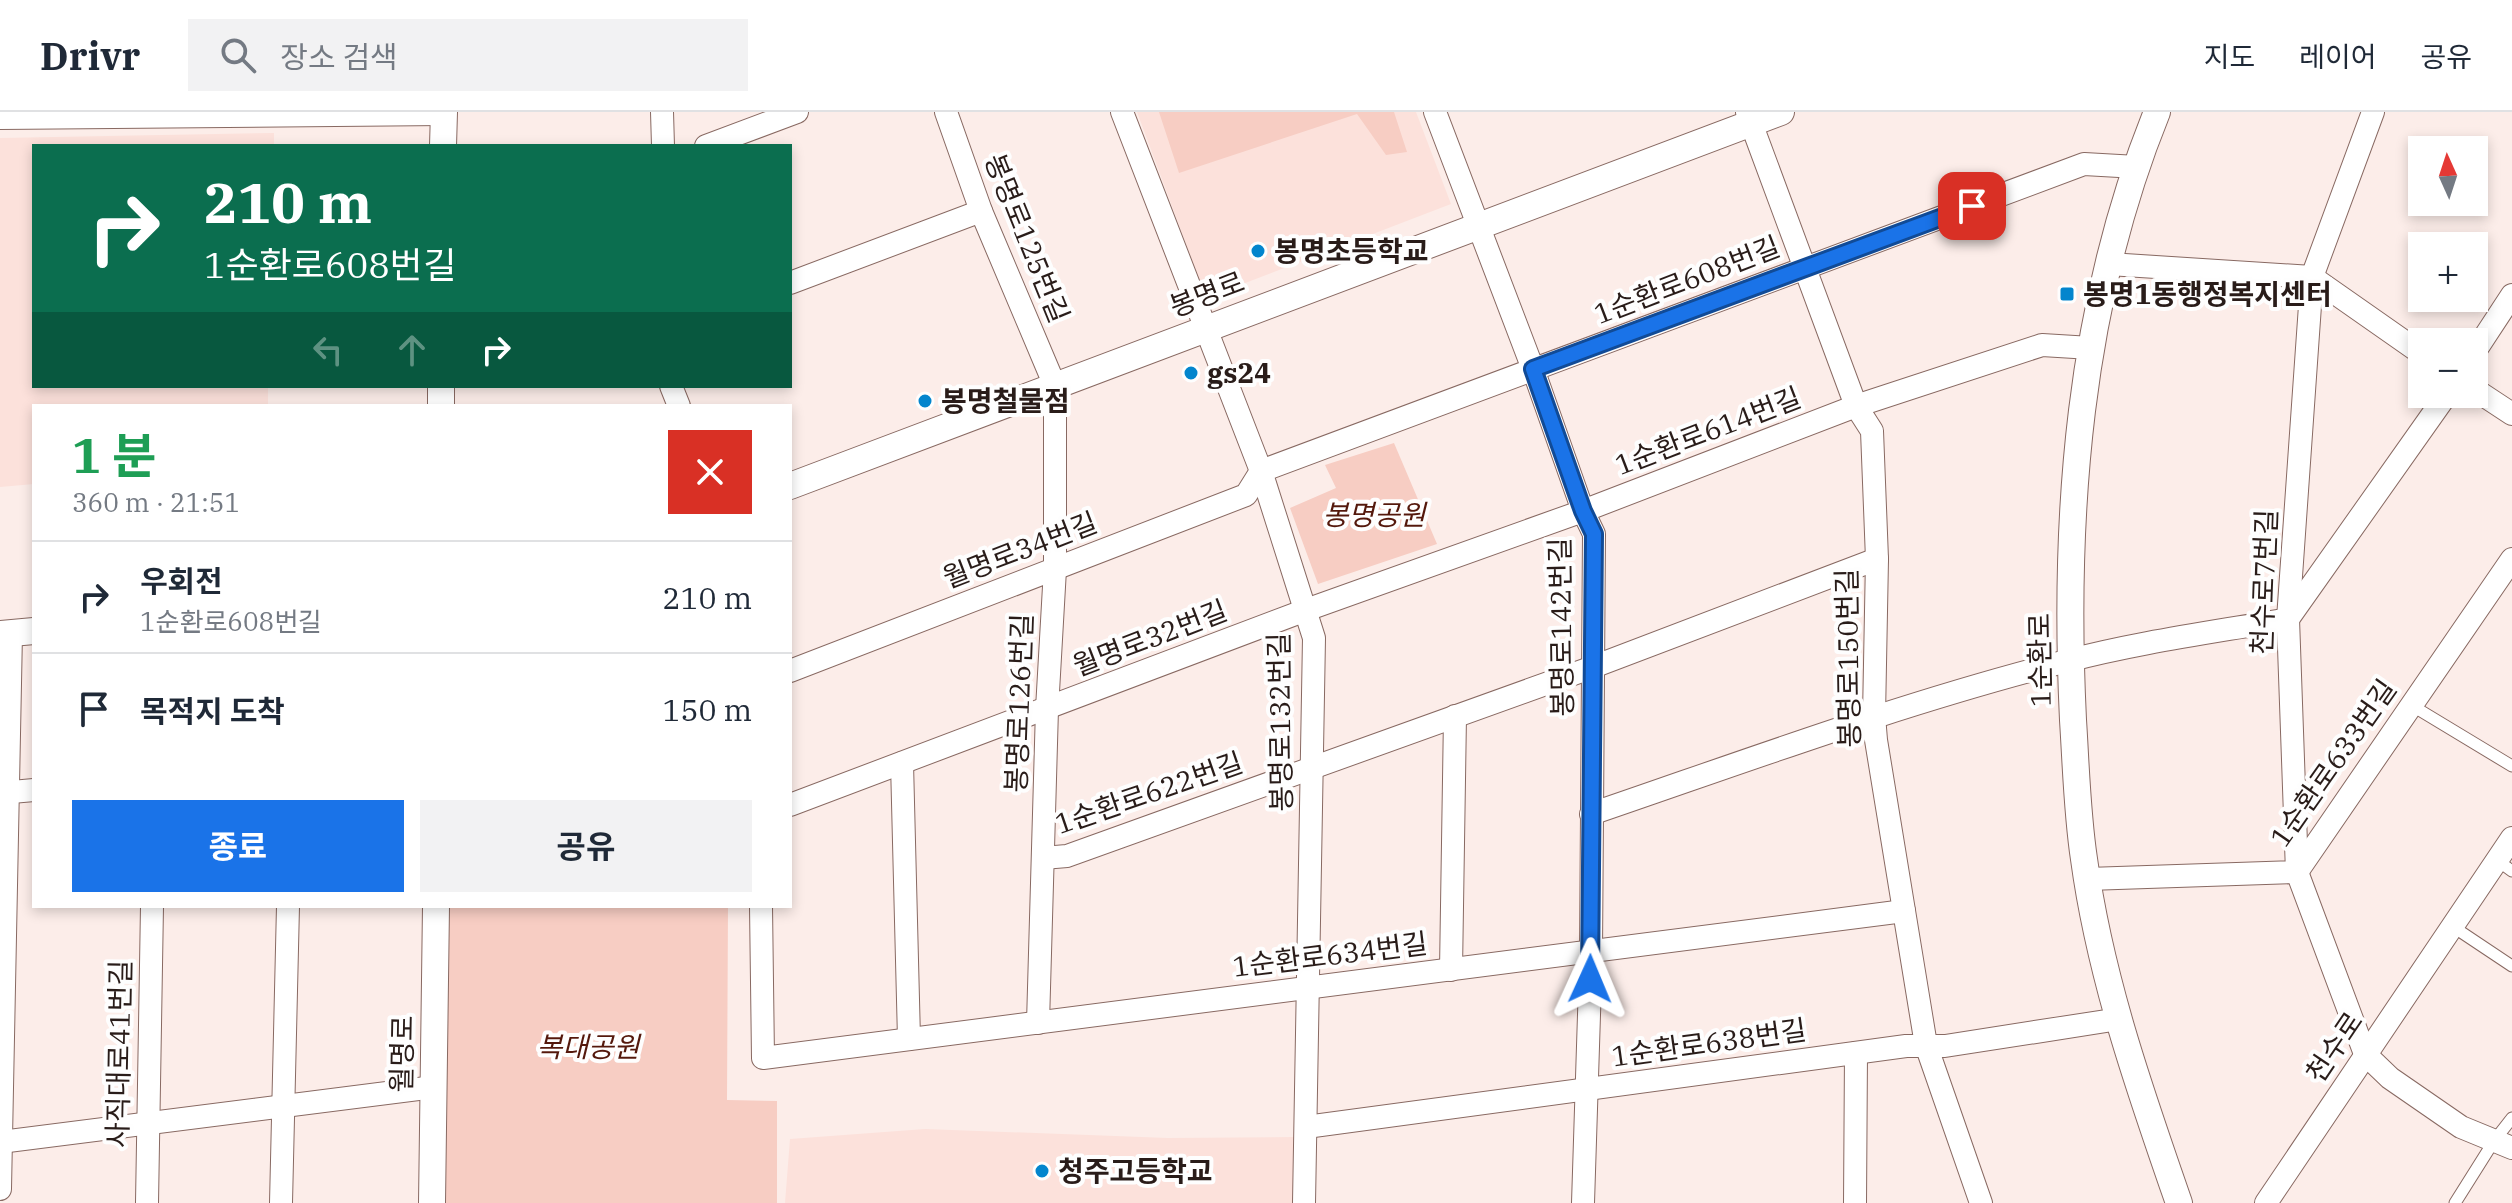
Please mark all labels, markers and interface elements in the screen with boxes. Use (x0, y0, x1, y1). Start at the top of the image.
search box (188, 19, 748, 91)
text: Drivr (40, 31, 140, 80)
icon: search (216, 33, 260, 77)
text: 장소 검색 (280, 37, 398, 76)
text: 지도 (2204, 38, 2255, 75)
text: 레이어 (2299, 38, 2376, 75)
text: 공유 (2420, 38, 2472, 75)
north arrow (2408, 136, 2488, 216)
map controls (2408, 136, 2488, 408)
street label: 봉명로125번길 (977, 148, 1078, 328)
text: 210 m (204, 166, 372, 238)
pin (1938, 172, 2006, 240)
icon: right (72, 176, 176, 280)
icon: arrive (1950, 184, 1994, 228)
street label: 1순환로608번길 (1589, 227, 1785, 332)
place label: 봉명초등학교 (1274, 232, 1429, 269)
button: + (2408, 232, 2488, 312)
text: 1순환로608번길 (204, 241, 456, 288)
marker: 봉명초등학교 (1249, 242, 1267, 260)
street label: 봉명로 (1164, 262, 1250, 325)
place label: 봉명1동행정복지센터 (2083, 275, 2332, 312)
marker: 봉명1동행정복지센터 (2058, 285, 2076, 303)
icon: left (306, 328, 350, 372)
icon: ahead (390, 328, 434, 372)
icon: right (474, 328, 518, 372)
button: − (2408, 328, 2488, 408)
place label: gs24 (1207, 354, 1271, 391)
marker: gs24 (1182, 364, 1200, 382)
street label: 1순환로614번길 (1610, 378, 1806, 483)
place label: 봉명철물점 (941, 382, 1070, 419)
marker: 봉명철물점 (916, 392, 934, 410)
text: 1 분 (72, 424, 156, 486)
button: close (668, 430, 752, 514)
text: 360 m · 21:51 (72, 485, 240, 519)
park label: 봉명공원 (1322, 496, 1428, 533)
street label: 월명로34번길 (937, 503, 1102, 596)
street label: 천수로7번길 (2242, 509, 2285, 655)
street label: 봉명로142번길 (1540, 537, 1581, 717)
text: 우회전 (140, 561, 223, 600)
street label: 봉명로150번길 (1827, 568, 1868, 748)
icon: right (72, 575, 116, 619)
text: 210 m (662, 578, 752, 617)
street label: 월명로32번길 (1067, 591, 1232, 684)
text: 1순환로608번길 (140, 604, 322, 638)
street label: 봉명로126번길 (997, 613, 1040, 793)
street label: 1순환로 (2020, 613, 2059, 707)
street label: 봉명로132번길 (1259, 632, 1300, 812)
street label: 1순환로633번길 (2261, 672, 2404, 854)
icon: arrive (72, 687, 116, 731)
text: 150 m (662, 690, 752, 729)
text: 목적지 도착 (140, 691, 285, 730)
street label: 1순환로622번길 (1050, 743, 1248, 842)
button: 종료 (72, 800, 404, 892)
button: 공유 (420, 800, 752, 892)
street label: 1순환로634번길 (1230, 924, 1429, 985)
position arrow (1548, 937, 1632, 1021)
street label: 사직대로41번길 (98, 960, 139, 1148)
street label: 천수로 (2297, 1004, 2371, 1089)
street label: 1순환로638번길 (1609, 1011, 1809, 1074)
street label: 월명로 (382, 1015, 421, 1093)
park label: 복대공원 (536, 1028, 642, 1065)
place label: 청주고등학교 (1058, 1152, 1213, 1189)
marker: 청주고등학교 (1033, 1162, 1051, 1180)

